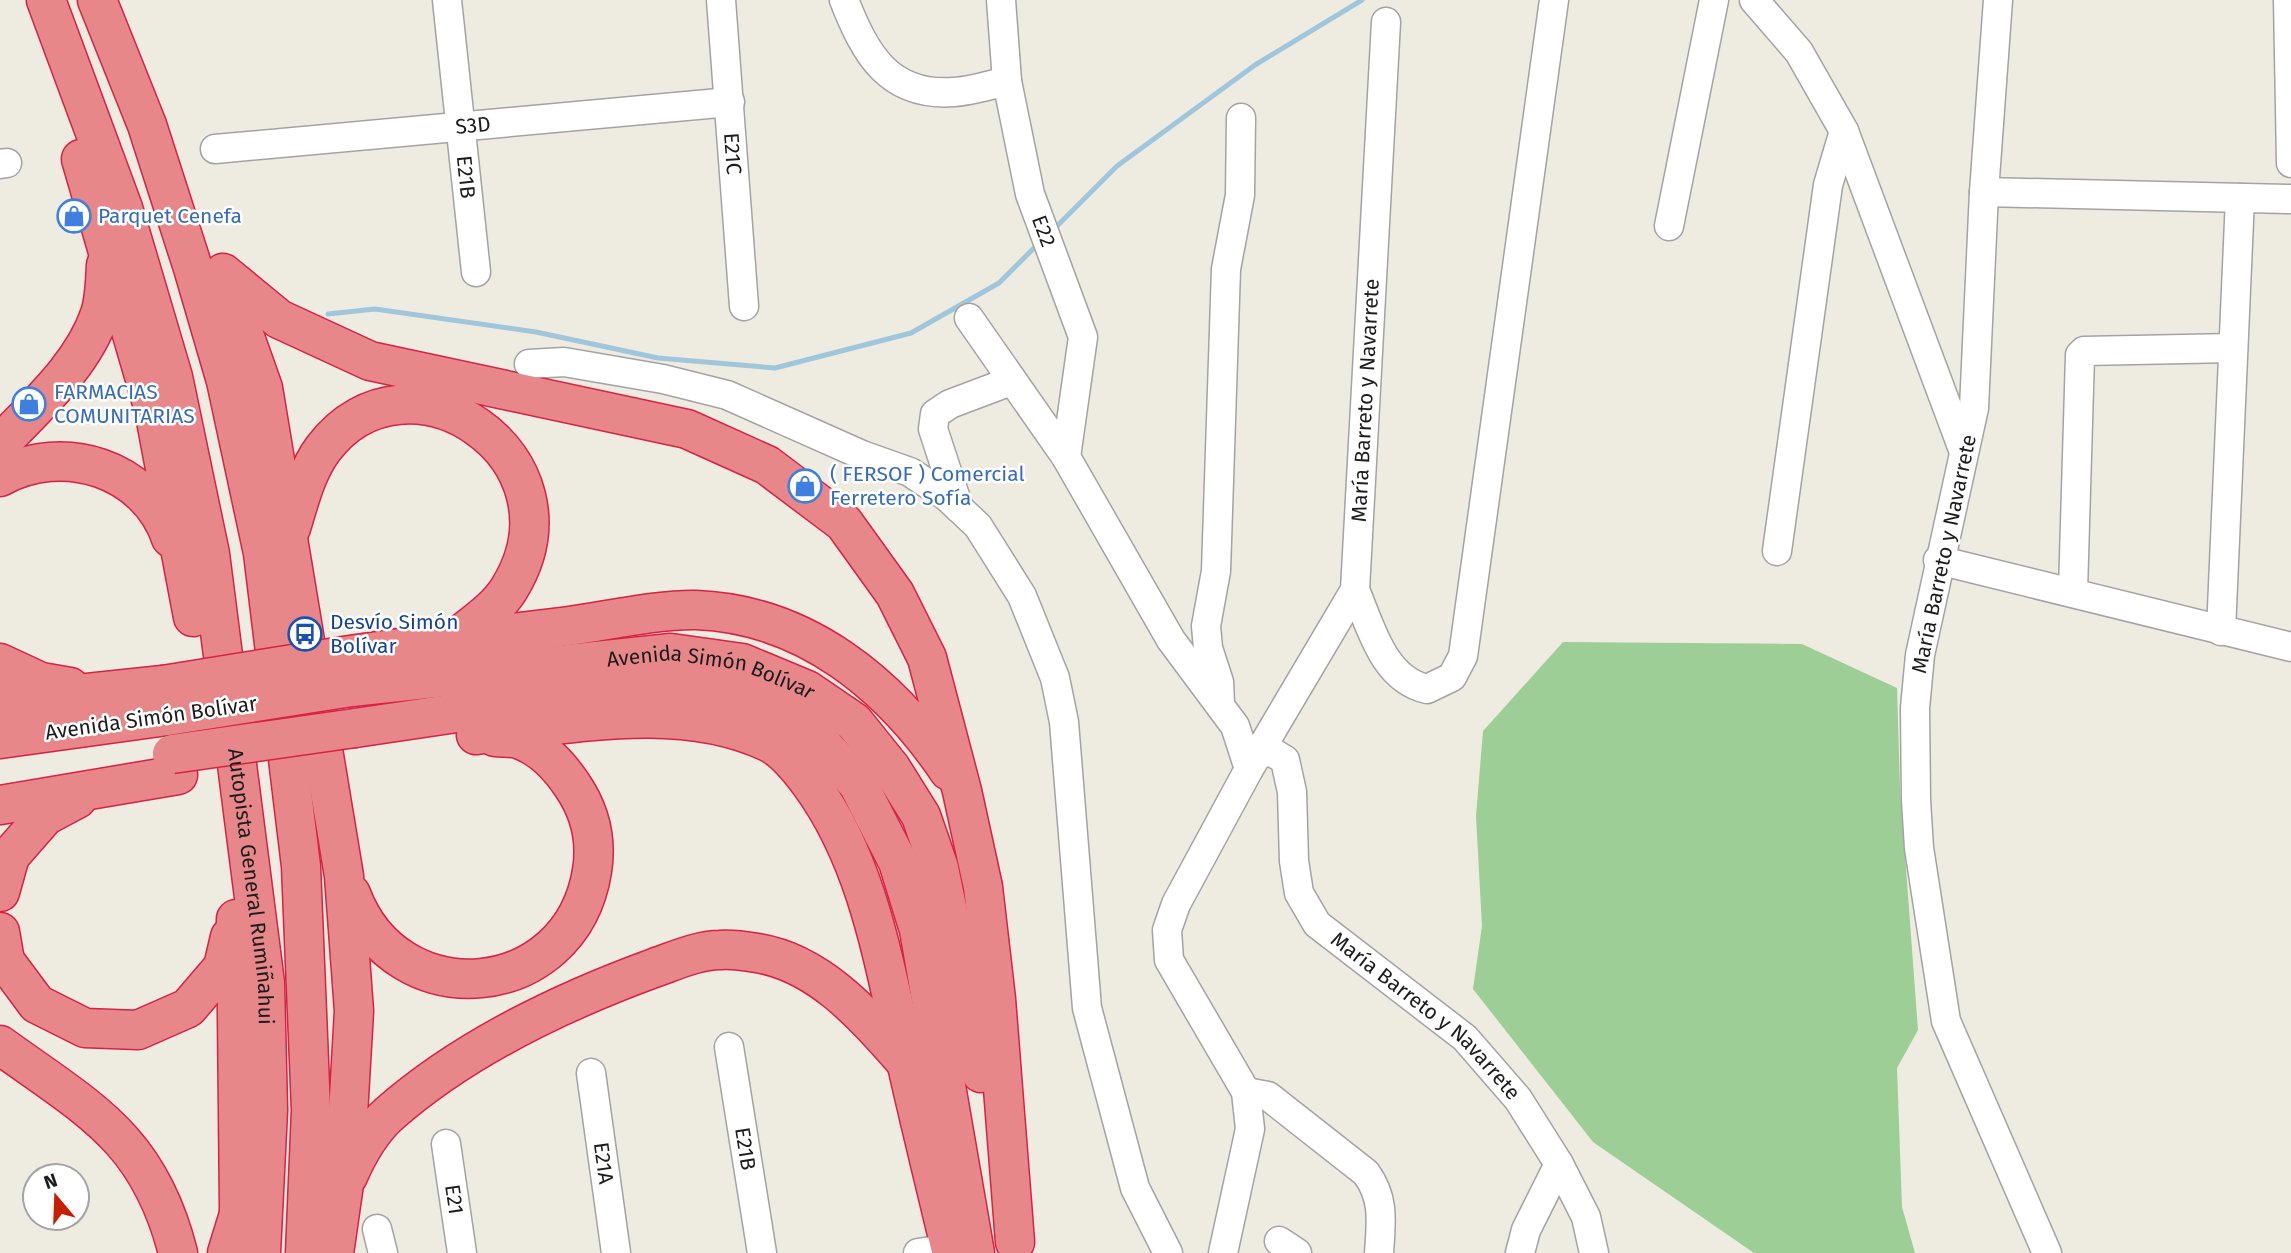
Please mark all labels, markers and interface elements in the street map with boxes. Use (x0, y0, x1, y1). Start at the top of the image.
street label: S3D (454, 111, 492, 140)
street label: E21C (718, 132, 747, 176)
street label: E21B (451, 154, 481, 200)
shop icon: Parquet Cenefa (55, 197, 93, 235)
place label: Parquet Cenefa (98, 203, 242, 229)
street label: E22 (1026, 211, 1061, 251)
street label: María Barreto y Navarrete (1346, 278, 1385, 523)
place label: FARMACIAS COMUNITARIAS (54, 379, 195, 429)
shop icon: FARMACIAS COMUNITARIAS (10, 385, 48, 423)
street label: María Barreto y Navarrete (1906, 432, 1982, 676)
place label: ( FERSOF ) Comercial Ferretero Sofía (830, 461, 1025, 511)
shop icon: ( FERSOF ) Comercial Ferretero Sofía (786, 467, 824, 505)
place label: Desvío Simón Bolívar (330, 609, 458, 659)
bus stop icon: Desvío Simón Bolívar (286, 615, 324, 653)
street label: Avenida Simón Bolívar (605, 640, 820, 705)
street label: Avenida Simón Bolívar (43, 690, 259, 746)
street label: Autopista General Rumiñahui (222, 747, 279, 1025)
street label: María Barreto y Navarrete (1326, 926, 1526, 1105)
street label: E21B (729, 1125, 762, 1172)
street label: E21A (588, 1140, 619, 1186)
north arrow (21, 1162, 91, 1232)
text: N (41, 1168, 60, 1194)
street label: E21 (439, 1183, 469, 1216)

